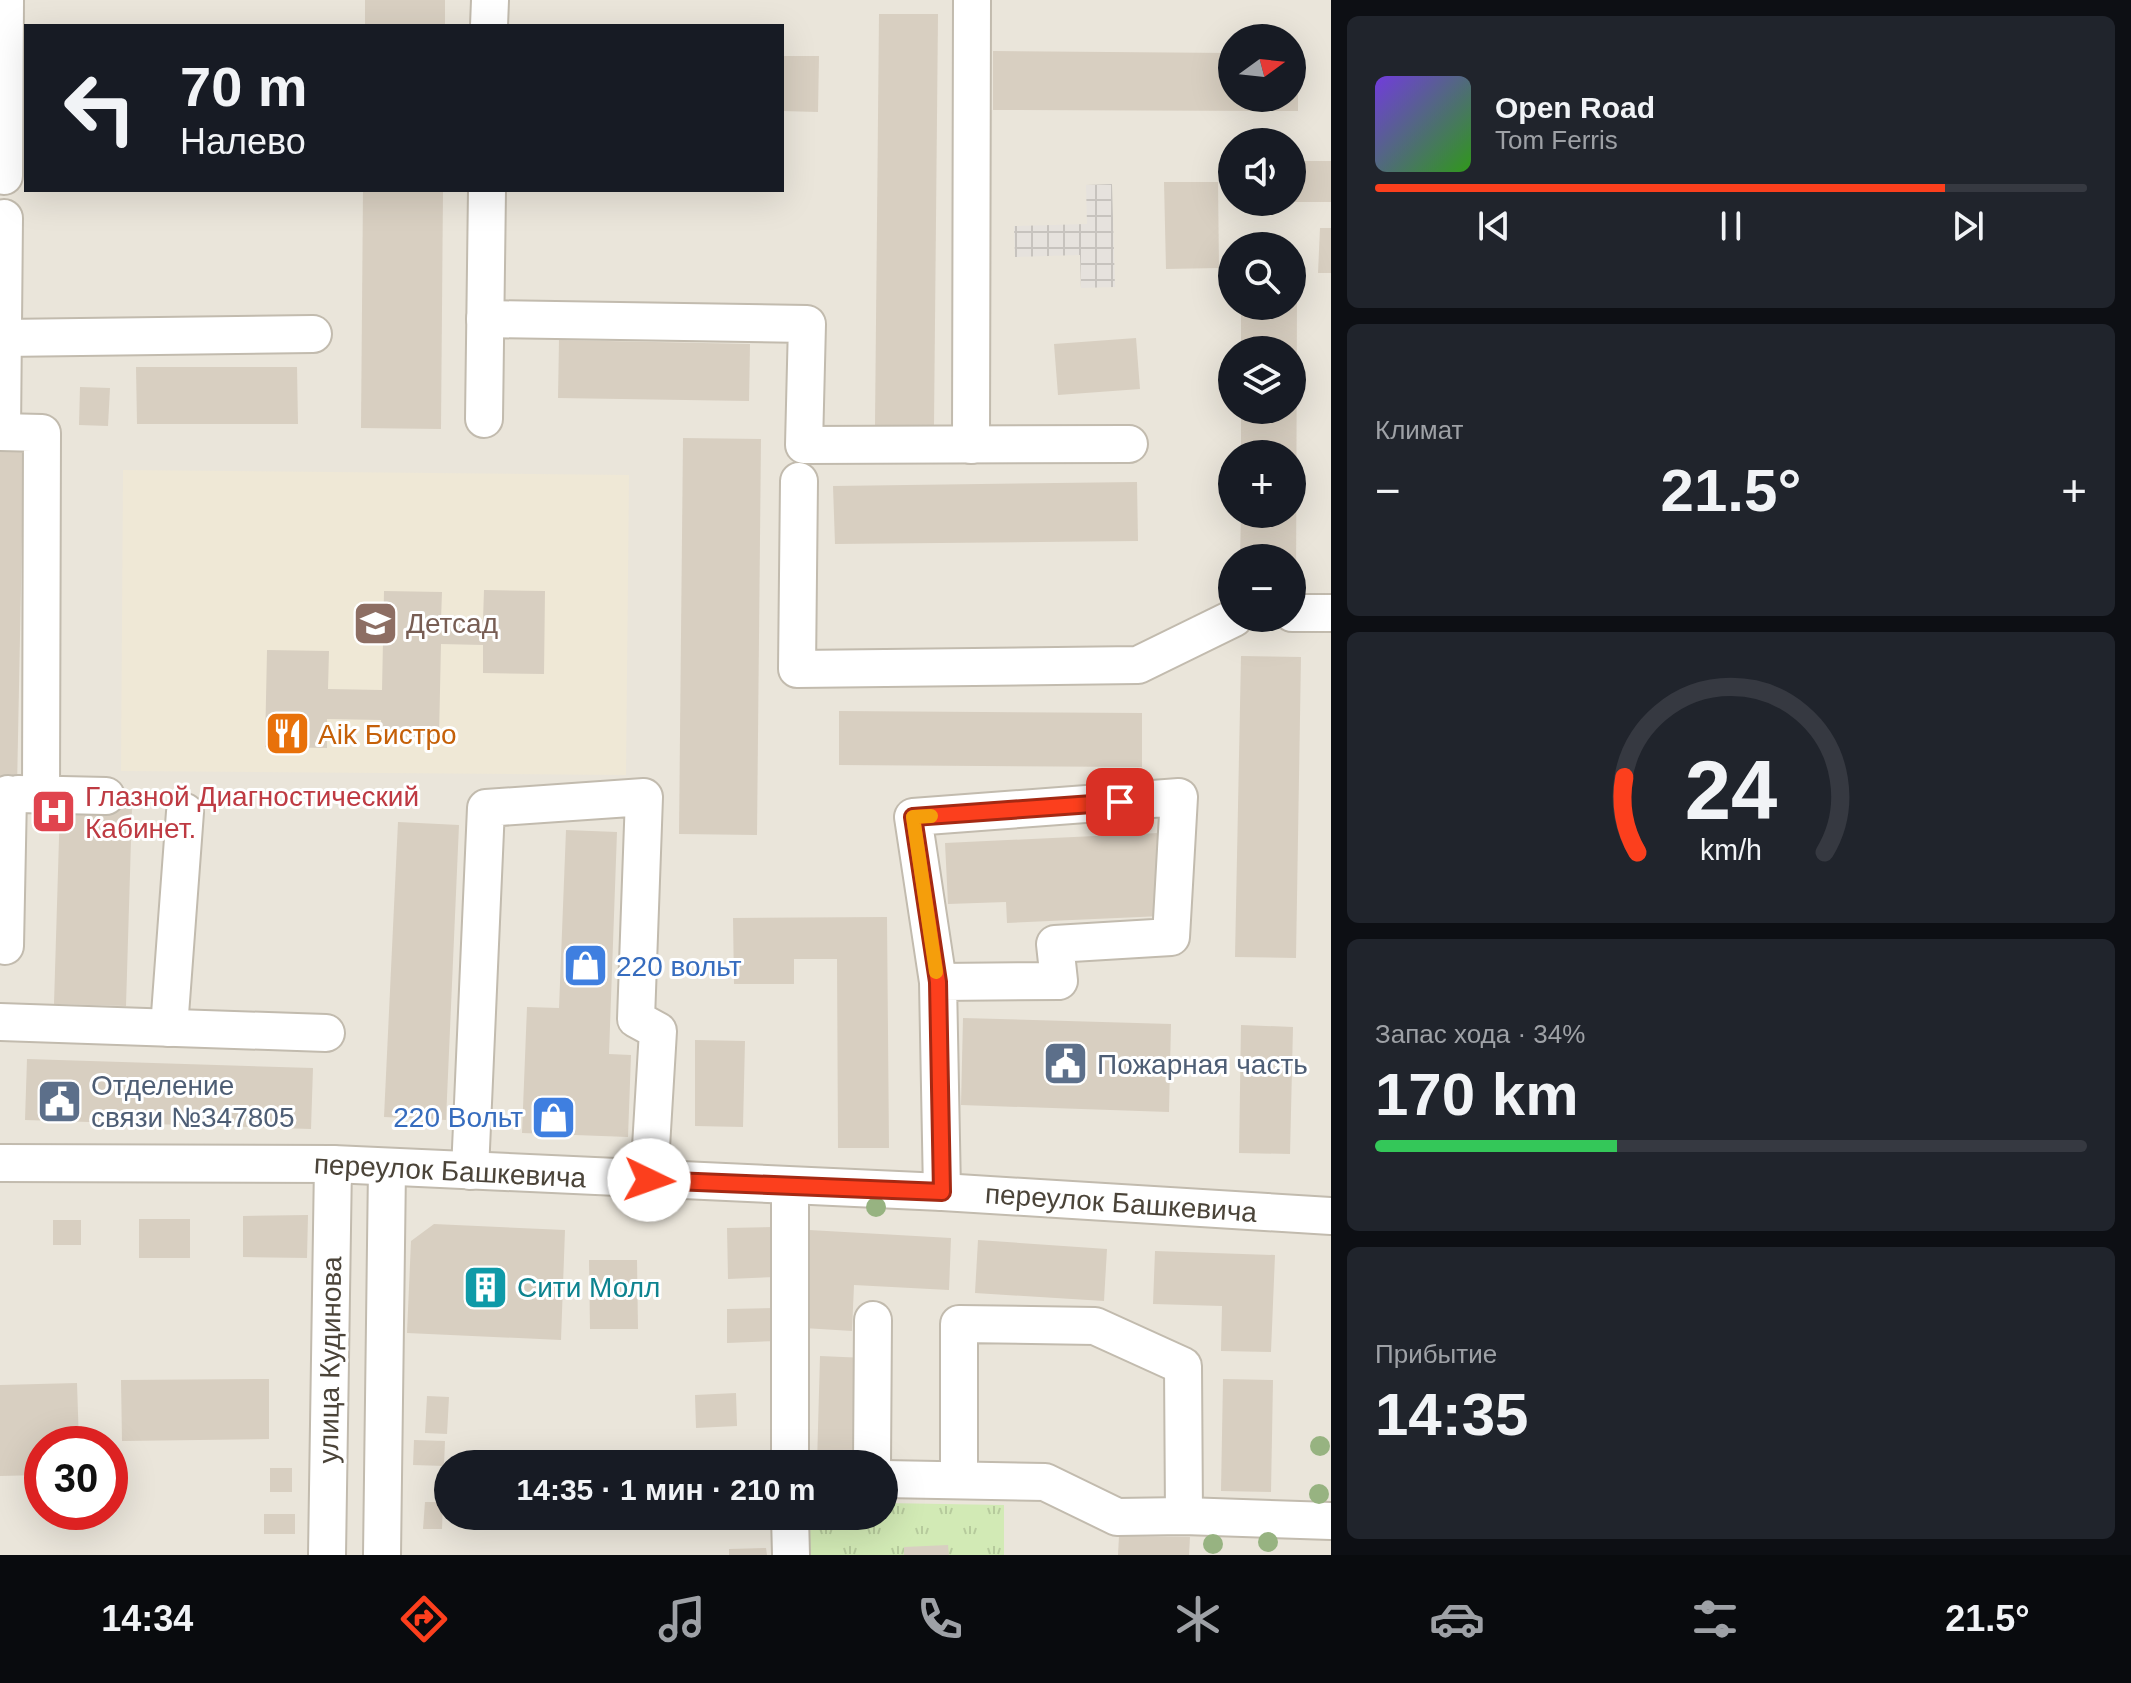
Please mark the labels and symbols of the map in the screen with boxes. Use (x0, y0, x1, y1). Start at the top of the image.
north arrow (1218, 24, 1306, 112)
school or university icon: Детсад (351, 599, 399, 647)
place label: Детсад (406, 608, 498, 639)
restaurant icon: Aik Бистро (263, 710, 311, 758)
place label: Aik Бистро (318, 719, 457, 750)
pin (1086, 768, 1154, 836)
place label: Глазной Диагностический Кабинет. (85, 781, 419, 844)
hospital icon: Глазной Диагностический Кабинет. (30, 788, 78, 836)
shop icon: 220 вольт (561, 942, 609, 990)
place label: 220 вольт (616, 951, 742, 982)
public building icon: Пожарная часть (1042, 1040, 1090, 1088)
place label: Пожарная часть (1097, 1049, 1308, 1080)
place label: Отделение связи №347805 (91, 1070, 294, 1133)
public building icon: Отделение связи №347805 (36, 1077, 84, 1125)
shop icon: 220 Вольт (530, 1093, 578, 1141)
place label: 220 Вольт (393, 1102, 523, 1133)
position arrow (607, 1138, 691, 1222)
street label: переулок Башкевича (313, 1148, 587, 1194)
street label: переулок Башкевича (984, 1178, 1258, 1228)
street label: улица Кудинова (313, 1256, 347, 1464)
building icon: Сити Молл (462, 1263, 510, 1311)
place label: Сити Молл (517, 1272, 660, 1303)
speed limit sign: 30 (24, 1426, 128, 1530)

